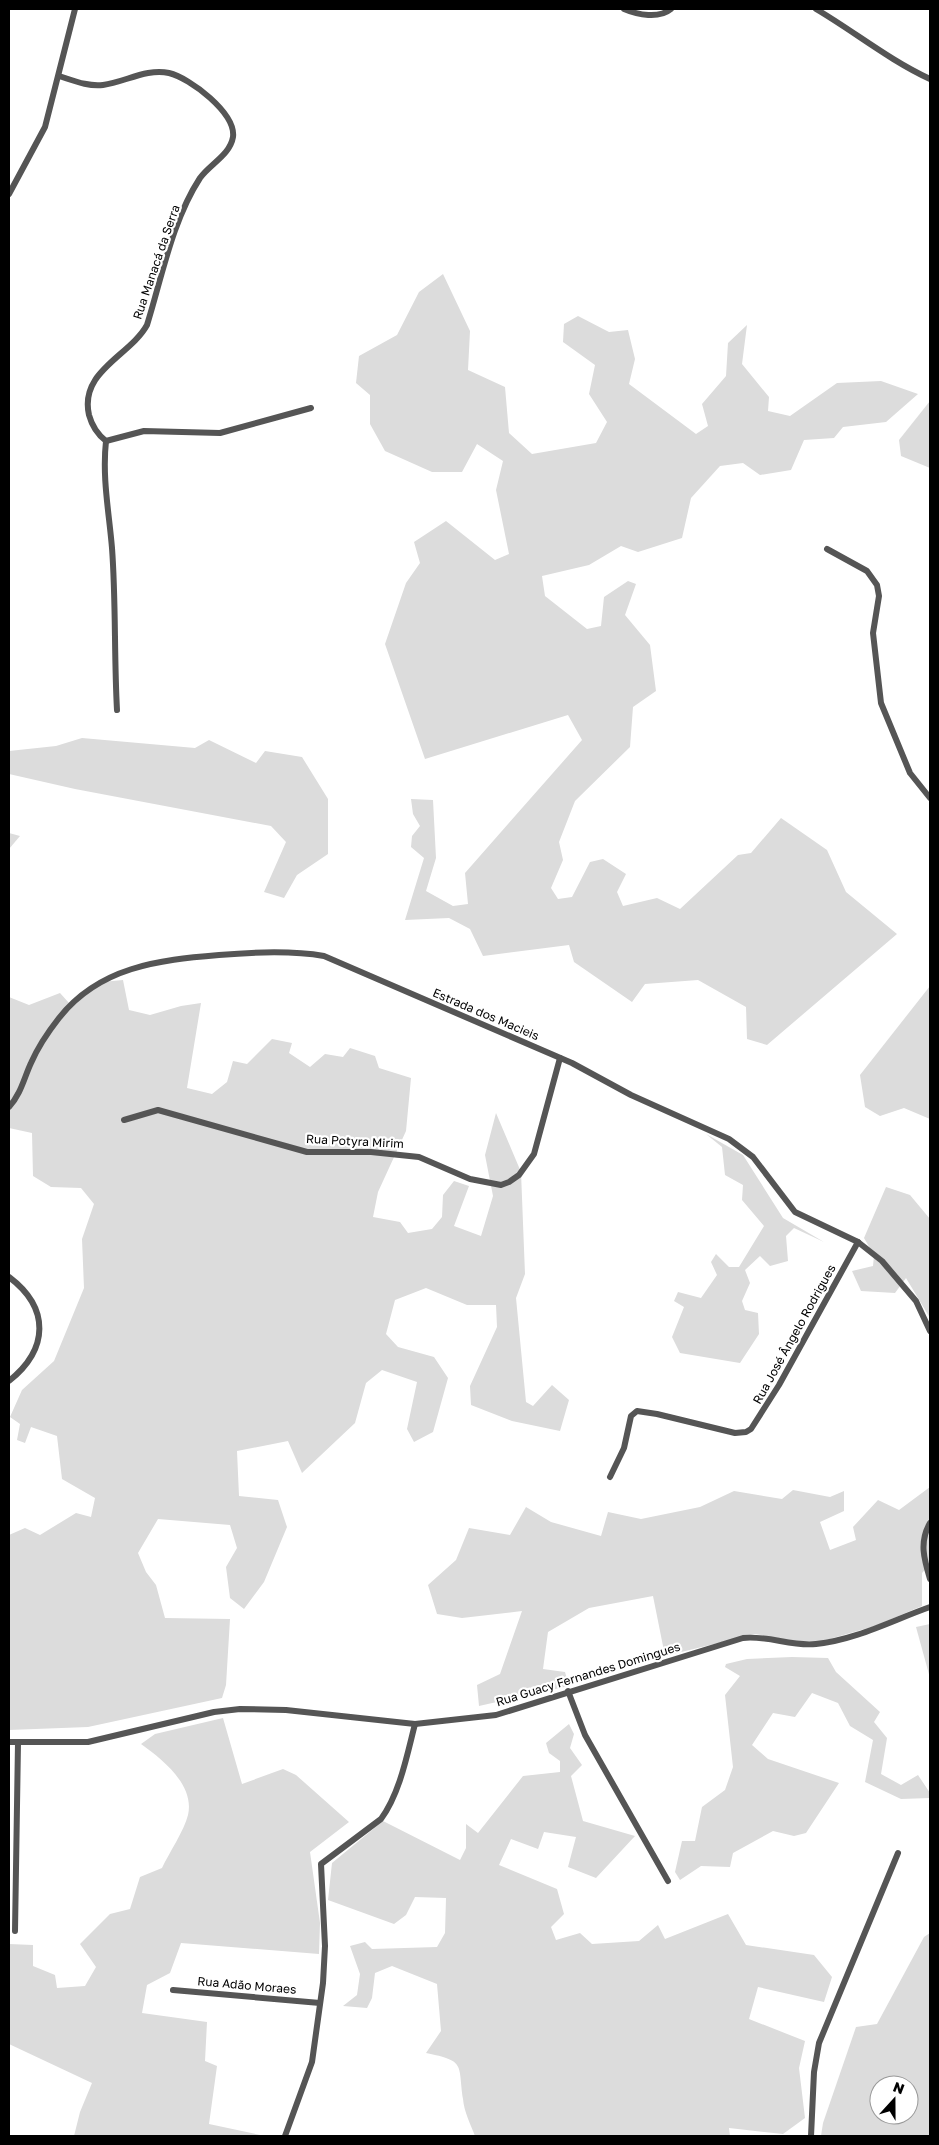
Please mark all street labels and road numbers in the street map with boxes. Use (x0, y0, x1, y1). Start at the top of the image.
street label: Rua Manacá da Serra (129, 203, 183, 321)
street label: Estrada dos Macieis (430, 985, 542, 1043)
street label: Rua Potyra Mirim (306, 1131, 404, 1151)
street label: Rua José Ângelo Rodrigues (749, 1262, 839, 1406)
street label: Rua Guacy Fernandes Domingues (494, 1639, 682, 1709)
street label: Rua Adão Moraes (197, 1973, 297, 1997)

